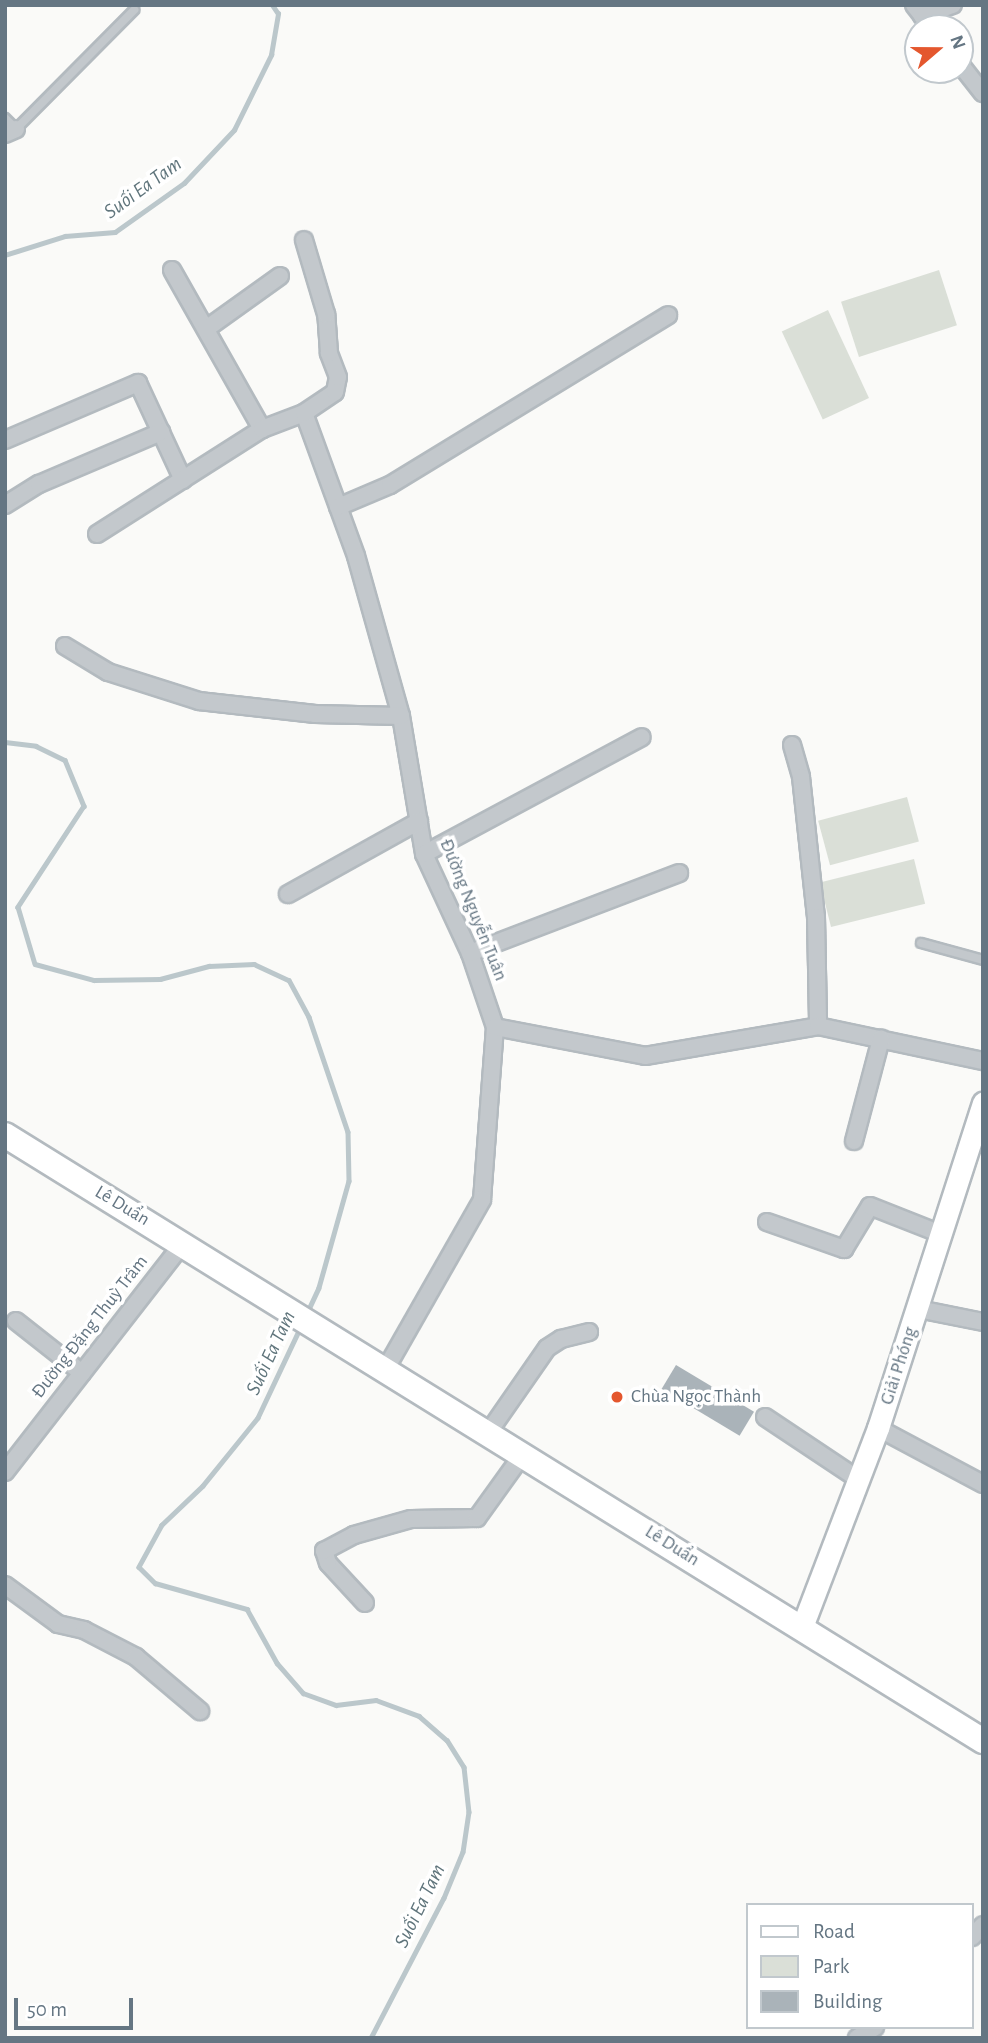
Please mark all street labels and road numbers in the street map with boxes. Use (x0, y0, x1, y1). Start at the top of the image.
street label: Đường Nguyễn Tuân (434, 836, 512, 984)
street label: Lê Duẩn (90, 1181, 154, 1231)
street label: Đường Đặng Thuỳ Trâm (27, 1251, 153, 1403)
street label: Giải Phóng (876, 1324, 922, 1408)
street label: Lê Duẩn (641, 1520, 703, 1572)

